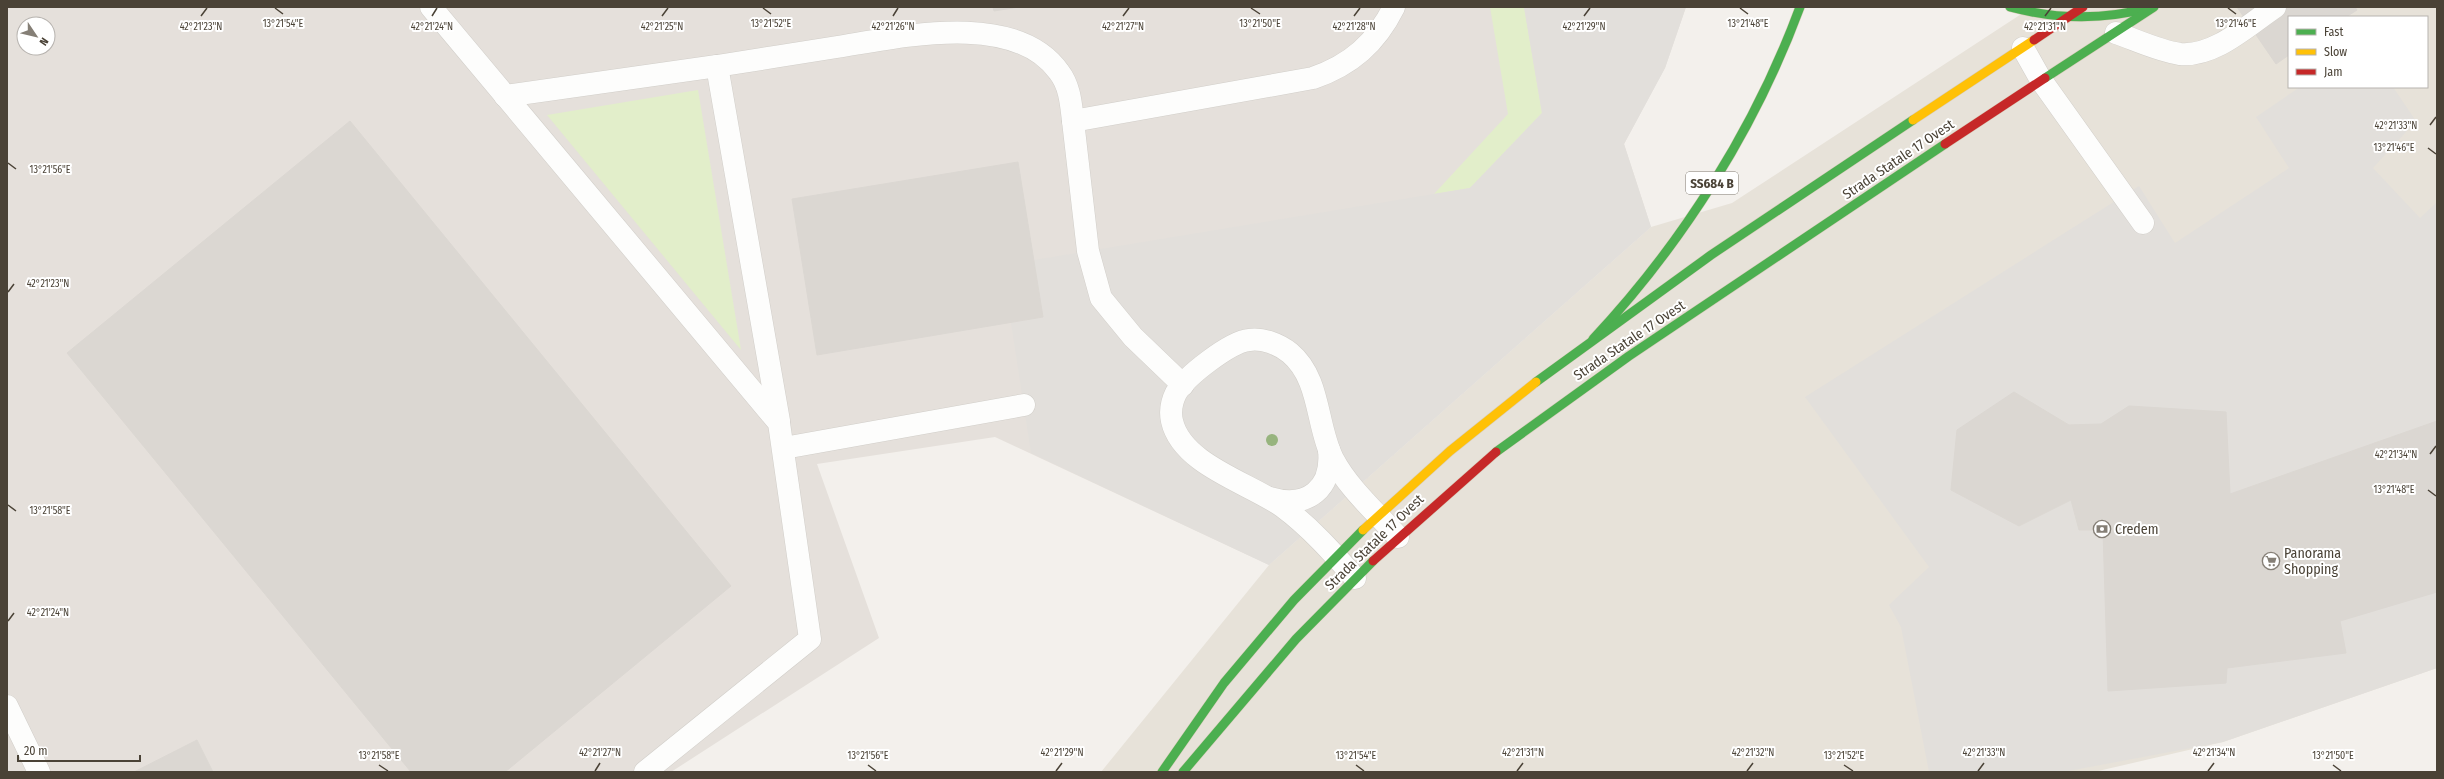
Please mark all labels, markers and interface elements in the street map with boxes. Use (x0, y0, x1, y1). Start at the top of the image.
north arrow (16, 16, 56, 56)
legend (2288, 16, 2428, 88)
text: 13°21'54"E (263, 18, 304, 30)
text: 13°21'52"E (751, 18, 792, 30)
text: 13°21'50"E (1239, 18, 1281, 30)
text: 13°21'48"E (1728, 18, 1769, 30)
text: 13°21'46"E (2216, 18, 2257, 30)
text: 42°21'23"N (180, 21, 222, 33)
text: 42°21'24"N (411, 21, 453, 33)
text: 42°21'25"N (641, 21, 683, 33)
text: 42°21'26"N (872, 21, 914, 33)
text: 42°21'27"N (1102, 21, 1144, 33)
text: 42°21'28"N (1332, 21, 1376, 33)
text: 42°21'29"N (1563, 21, 1605, 33)
text: 42°21'31"N (2024, 21, 2066, 33)
text: Fast (2324, 25, 2343, 39)
text: N (37, 35, 51, 48)
text: Slow (2324, 45, 2347, 59)
text: Jam (2324, 65, 2342, 79)
street label: Strada Statale 17 Ovest (1839, 116, 1958, 203)
text: 42°21'33"N (2375, 120, 2417, 132)
text: 13°21'46"E (2374, 142, 2415, 154)
text: 13°21'56"E (29, 164, 71, 176)
road number: SS684 B (1686, 172, 1738, 194)
text: 42°21'23"N (27, 278, 69, 290)
street label: Strada Statale 17 Ovest (1570, 297, 1689, 384)
text: 42°21'34"N (2375, 449, 2417, 461)
text: 13°21'48"E (2374, 484, 2415, 496)
street label: Strada Statale 17 Ovest (1321, 491, 1428, 594)
text: 13°21'58"E (29, 505, 71, 517)
bank icon: Credem (2092, 519, 2112, 539)
place label: Credem (2115, 521, 2159, 538)
place label: Panorama Shopping (2284, 545, 2341, 578)
supermarket icon: Panorama Shopping (2261, 551, 2281, 571)
text: 42°21'24"N (27, 607, 69, 619)
scale bar (18, 737, 140, 763)
text: 20 m (24, 744, 48, 758)
text: 42°21'27"N (579, 747, 621, 759)
text: 42°21'29"N (1041, 747, 1083, 759)
text: 42°21'31"N (1502, 747, 1544, 759)
text: 42°21'32"N (1732, 747, 1774, 759)
text: 42°21'33"N (1963, 747, 2005, 759)
text: 42°21'34"N (2193, 747, 2235, 759)
text: 13°21'58"E (358, 750, 400, 762)
text: 13°21'56"E (847, 750, 889, 762)
text: 13°21'54"E (1336, 750, 1377, 762)
text: 13°21'52"E (1824, 750, 1865, 762)
text: 13°21'50"E (2312, 750, 2354, 762)

